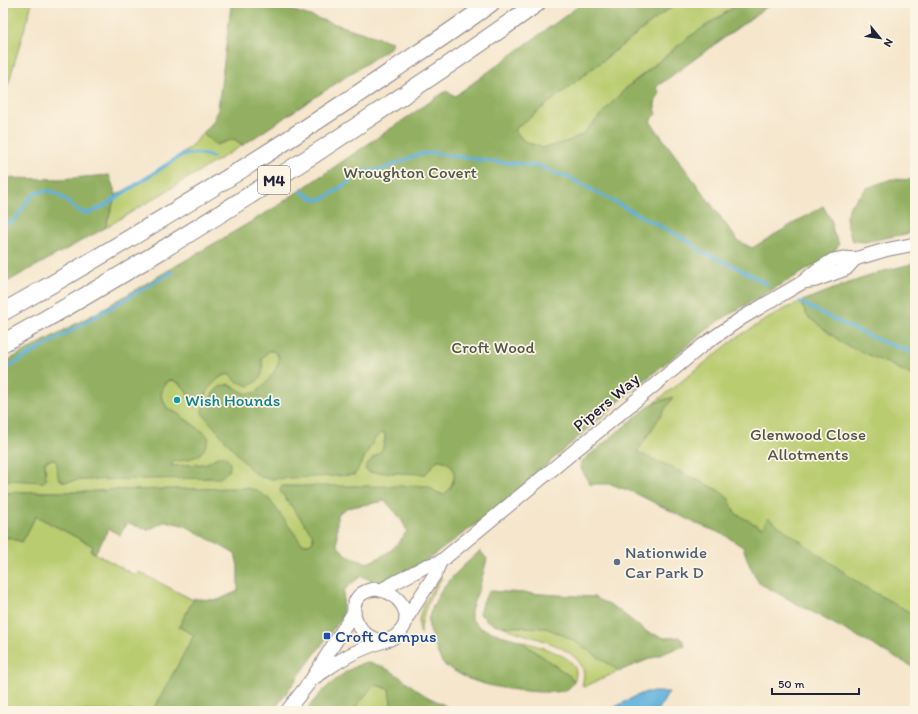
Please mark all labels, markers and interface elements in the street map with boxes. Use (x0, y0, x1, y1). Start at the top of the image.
north arrow (860, 18, 900, 58)
text: N (881, 36, 896, 49)
park label: Wroughton Covert (343, 162, 477, 182)
road number: M4 (258, 166, 290, 194)
park label: Croft Wood (451, 337, 535, 357)
street label: Pipers Way (569, 369, 643, 435)
place label: Wish Hounds (185, 390, 280, 410)
marker: Wish Hounds (172, 395, 182, 405)
park label: Glenwood Close Allotments (750, 424, 866, 464)
place label: Nationwide Car Park D (625, 542, 707, 582)
marker: Nationwide Car Park D (612, 557, 622, 567)
place label: Croft Campus (335, 626, 437, 646)
marker: Croft Campus (322, 631, 332, 641)
scale bar (772, 670, 859, 696)
text: 50 m (778, 677, 804, 691)

